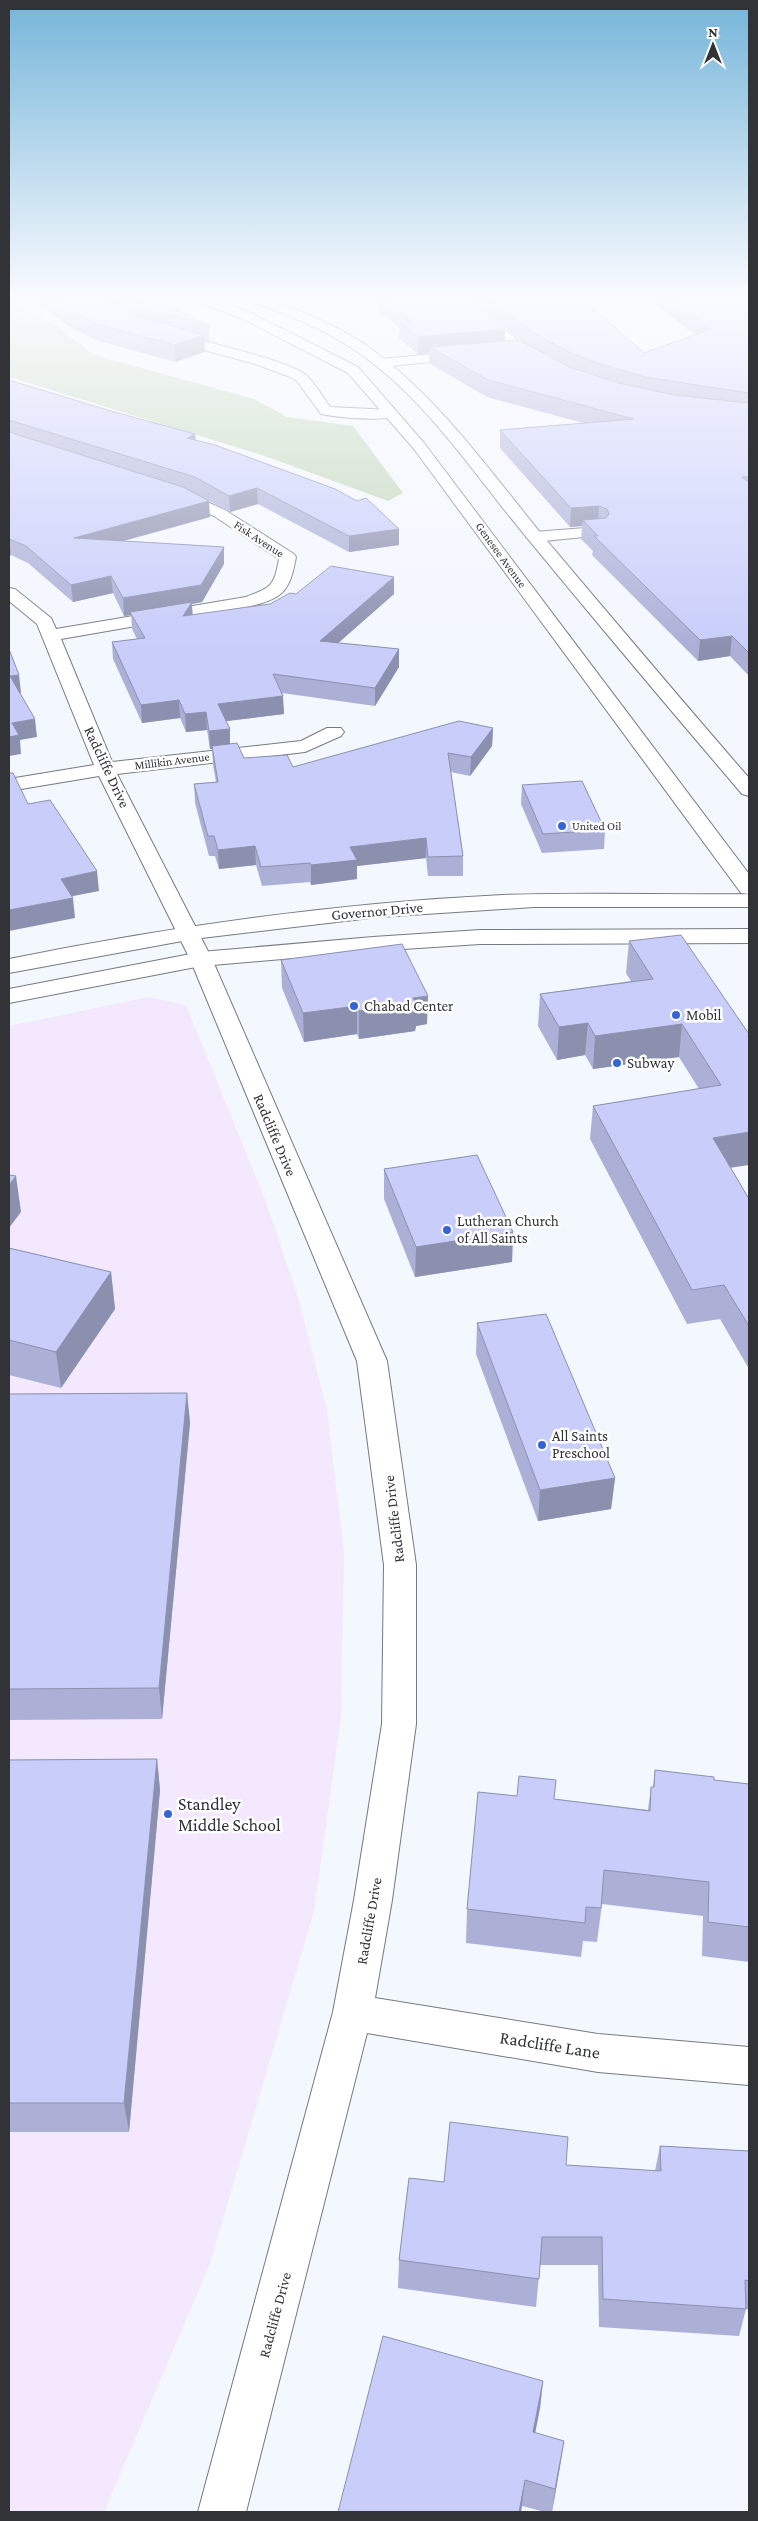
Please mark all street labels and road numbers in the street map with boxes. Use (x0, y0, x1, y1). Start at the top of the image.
street label: Fisk Avenue (231, 518, 287, 560)
street label: Genesee Avenue (473, 520, 529, 590)
street label: Radcliffe Drive (81, 724, 133, 811)
street label: Millikin Avenue (134, 749, 210, 773)
street label: Governor Drive (331, 899, 424, 923)
street label: Radcliffe Drive (250, 1091, 300, 1179)
street label: Radcliffe Drive (381, 1474, 407, 1564)
street label: Radcliffe Drive (353, 1876, 385, 1966)
street label: Radcliffe Lane (498, 2027, 602, 2063)
street label: Radcliffe Drive (256, 2270, 294, 2360)

